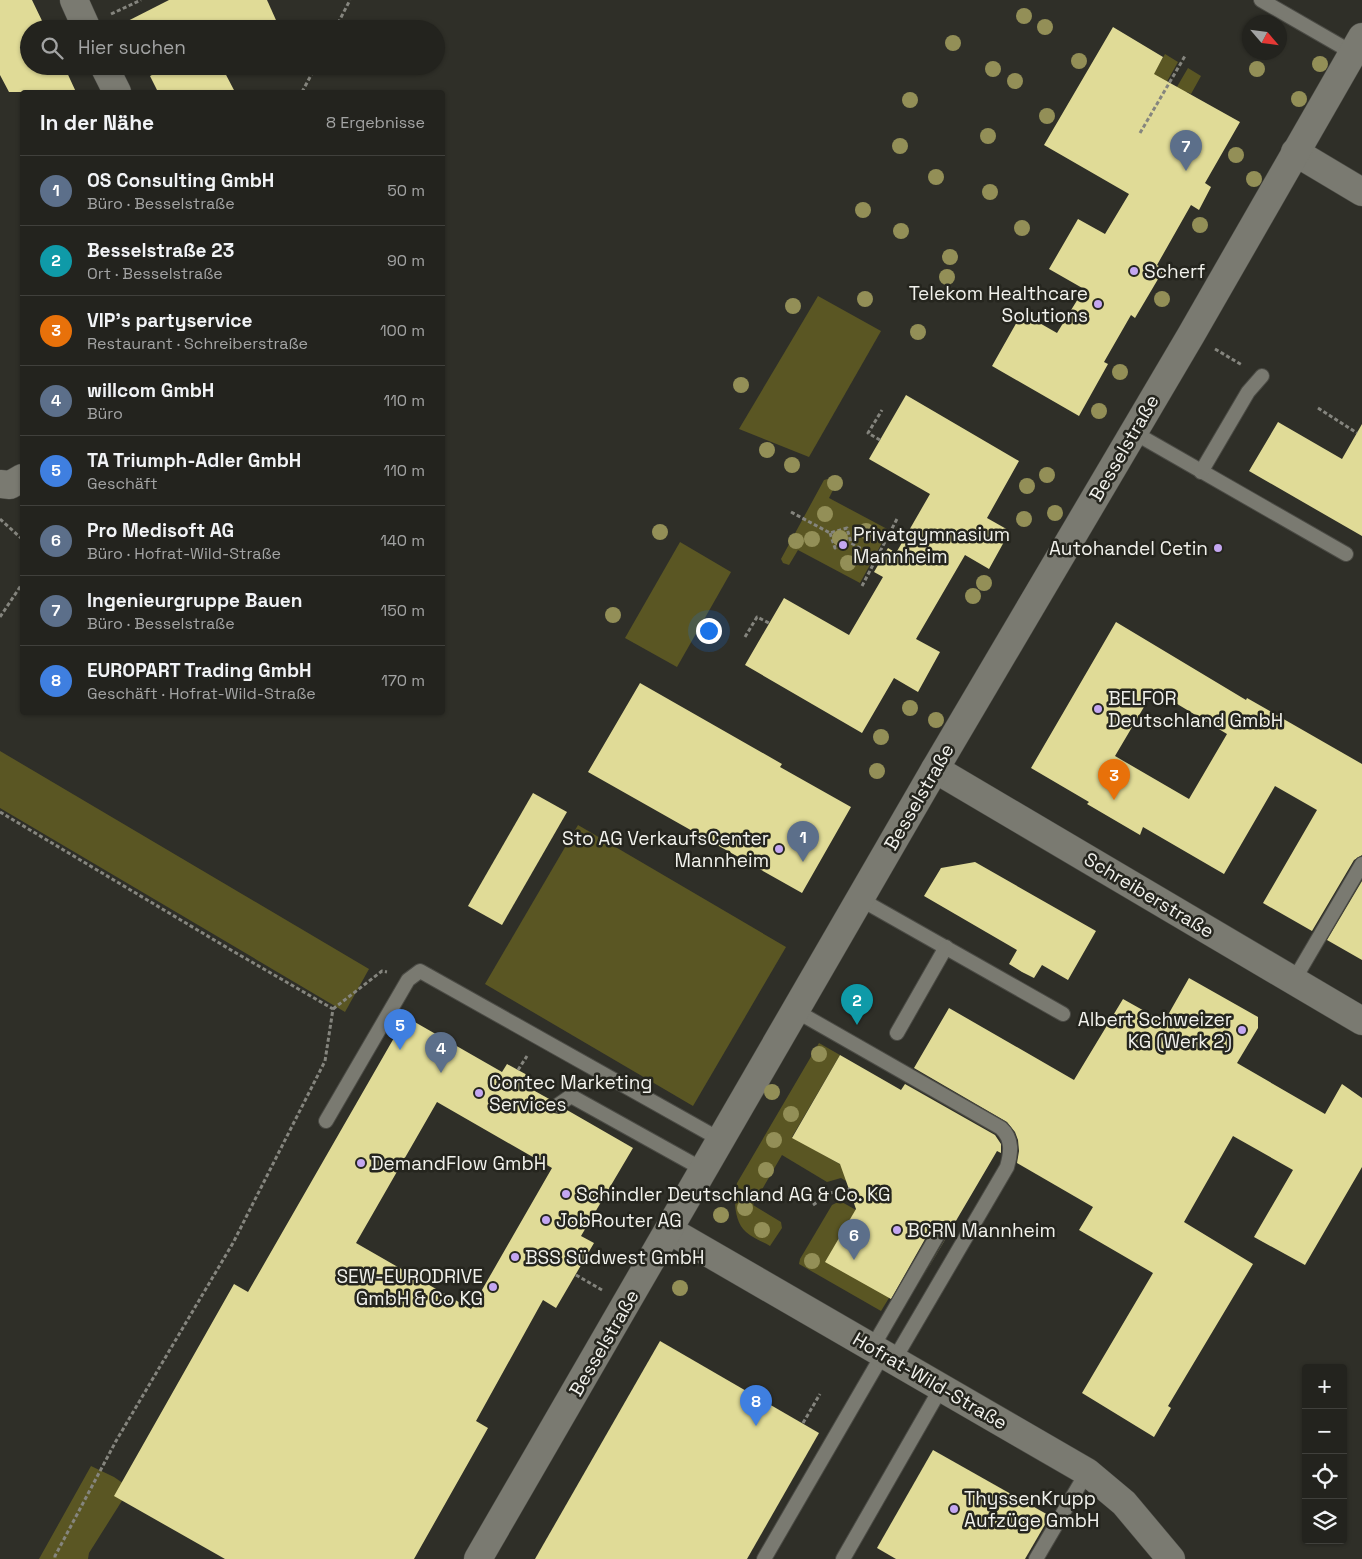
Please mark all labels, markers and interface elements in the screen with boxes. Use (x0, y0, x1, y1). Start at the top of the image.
north arrow (1242, 15, 1287, 60)
search box (20, 20, 445, 75)
icon: search (38, 34, 66, 62)
text: Hier suchen (78, 35, 186, 60)
text: In der Nähe (40, 109, 154, 136)
text: 8 Ergebnisse (326, 112, 425, 133)
pin: 7 (1170, 130, 1202, 171)
text: OS Consulting GmbH (87, 168, 274, 193)
text: 1 (52, 180, 60, 201)
text: 50 m (387, 180, 425, 201)
text: Büro · Besselstraße (87, 193, 235, 214)
text: Besselstraße 23 (87, 238, 234, 263)
text: 2 (51, 250, 61, 271)
text: 90 m (387, 250, 425, 271)
place label: Scherf (1144, 259, 1205, 284)
text: Ort · Besselstraße (87, 263, 223, 284)
marker: Scherf (1128, 265, 1140, 277)
place label: Telekom Healthcare Solutions (909, 281, 1088, 328)
marker: Telekom Healthcare Solutions (1092, 298, 1104, 310)
text: VIP’s partyservice (87, 308, 252, 333)
text: 3 (51, 320, 61, 341)
text: 100 m (380, 320, 425, 341)
text: Restaurant · Schreiberstraße (87, 333, 308, 354)
text: willcom GmbH (87, 378, 214, 403)
text: 4 (51, 390, 61, 411)
text: 110 m (383, 390, 425, 411)
street label: Besselstraße (1083, 390, 1165, 506)
text: Büro (87, 403, 123, 424)
text: TA Triumph-Adler GmbH (87, 448, 301, 473)
text: 5 (51, 460, 61, 481)
text: 110 m (383, 460, 425, 481)
text: Geschäft (87, 473, 158, 494)
text: Pro Medisoft AG (87, 518, 234, 543)
place label: Privatgymnasium Mannheim (853, 522, 1010, 569)
text: 6 (51, 530, 61, 551)
text: 140 m (380, 530, 425, 551)
place label: Autohandel Cetin (1049, 536, 1208, 561)
marker: Privatgymnasium Mannheim (837, 539, 849, 551)
marker: Autohandel Cetin (1212, 542, 1224, 554)
text: Büro · Hofrat-Wild-Straße (87, 543, 281, 564)
text: Ingenieurgruppe Bauen (87, 588, 303, 613)
text: 7 (52, 600, 60, 621)
text: 150 m (381, 600, 425, 621)
text: Büro · Besselstraße (87, 613, 235, 634)
your location (696, 618, 722, 644)
text: EUROPART Trading GmbH (87, 658, 311, 683)
text: 8 (51, 670, 61, 691)
text: 170 m (381, 670, 425, 691)
text: Geschäft · Hofrat-Wild-Straße (87, 683, 316, 704)
place label: BELFOR Deutschland GmbH (1108, 686, 1283, 733)
marker: BELFOR Deutschland GmbH (1092, 703, 1104, 715)
street label: Besselstraße (878, 739, 960, 855)
pin: 3 (1098, 759, 1130, 800)
pin: 1 (787, 821, 819, 862)
place label: Sto AG VerkaufsCenter Mannheim (562, 826, 769, 873)
marker: Sto AG VerkaufsCenter Mannheim (773, 843, 785, 855)
street label: Schreiberstraße (1079, 846, 1219, 944)
pin: 2 (841, 984, 873, 1025)
place label: Albert Schweizer KG (Werk 2) (1078, 1007, 1232, 1054)
pin: 5 (384, 1009, 416, 1050)
marker: Albert Schweizer KG (Werk 2) (1236, 1024, 1248, 1036)
pin: 4 (425, 1032, 457, 1073)
place label: Contec Marketing Services (489, 1070, 653, 1117)
marker: Contec Marketing Services (473, 1087, 485, 1099)
place label: DemandFlow GmbH (371, 1151, 546, 1176)
marker: DemandFlow GmbH (355, 1157, 367, 1169)
place label: Schindler Deutschland AG & Co. KG (576, 1182, 890, 1207)
marker: Schindler Deutschland AG & Co. KG (560, 1188, 572, 1200)
place label: JobRouter AG (556, 1208, 682, 1233)
marker: JobRouter AG (540, 1214, 552, 1226)
place label: BCRN Mannheim (907, 1218, 1056, 1243)
pin: 6 (838, 1219, 870, 1260)
marker: BCRN Mannheim (891, 1224, 903, 1236)
place label: BSS Südwest GmbH (525, 1245, 705, 1270)
marker: BSS Südwest GmbH (509, 1251, 521, 1263)
place label: SEW-EURODRIVE GmbH & Co KG (336, 1264, 483, 1311)
marker: SEW-EURODRIVE GmbH & Co KG (487, 1281, 499, 1293)
street label: Besselstraße (563, 1285, 645, 1401)
street label: Hofrat-Wild-Straße (848, 1327, 1012, 1435)
map controls (1302, 1364, 1347, 1544)
button: + (1302, 1364, 1347, 1409)
pin: 8 (740, 1385, 772, 1426)
button: − (1302, 1409, 1347, 1454)
button: locate (1302, 1454, 1347, 1499)
place label: ThyssenKrupp Aufzüge GmbH (964, 1486, 1099, 1533)
button: layers (1302, 1499, 1347, 1544)
marker: ThyssenKrupp Aufzüge GmbH (948, 1503, 960, 1515)

